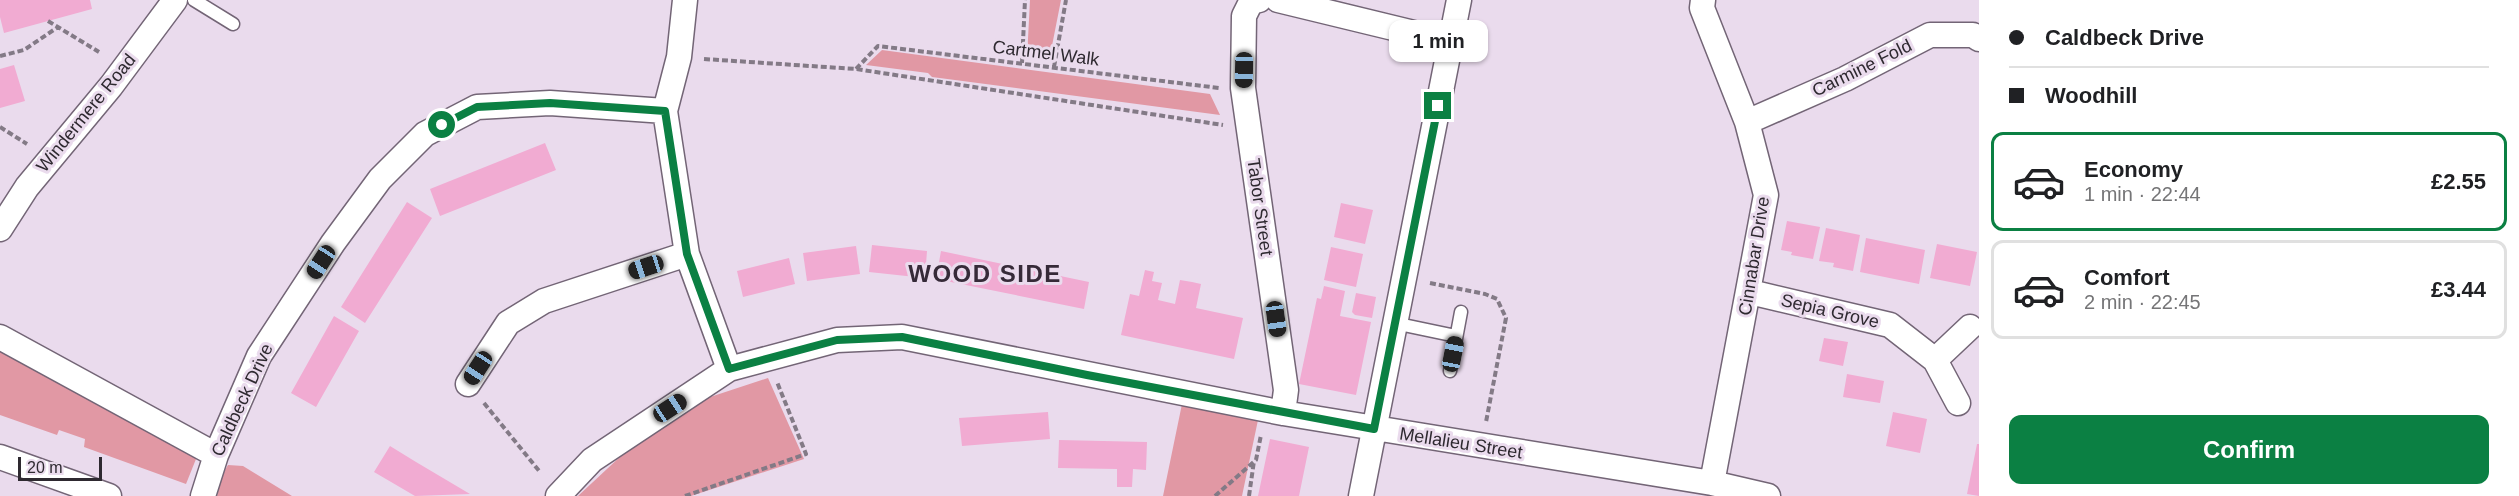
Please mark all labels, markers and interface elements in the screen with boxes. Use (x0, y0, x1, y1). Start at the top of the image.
callout: 1 min (1388, 19, 1488, 61)
text: Caldbeck Drive (2045, 25, 2204, 50)
text: 1 min (1412, 30, 1465, 52)
street label: Carmine Fold (1809, 35, 1915, 101)
street label: Cartmel Walk (992, 37, 1101, 70)
street label: Windermere Road (32, 50, 140, 176)
car (1235, 52, 1253, 88)
text: Woodhill (2045, 83, 2137, 108)
route end (1424, 92, 1451, 119)
route start (428, 111, 455, 138)
icon: car (2012, 155, 2066, 209)
street label: Tabor Street (1243, 157, 1277, 257)
text: Economy (2084, 157, 2183, 182)
text: £2.55 (2431, 169, 2486, 194)
text: 1 min · 22:44 (2084, 183, 2201, 205)
street label: Cinnabar Drive (1735, 195, 1773, 317)
car (304, 242, 338, 282)
car (626, 253, 666, 281)
district label: WOOD SIDE (908, 260, 1062, 287)
icon: car (2012, 263, 2066, 317)
text: Comfort (2084, 265, 2170, 290)
text: £3.44 (2431, 277, 2486, 302)
street label: Sepia Grove (1779, 290, 1881, 332)
text: 2 min · 22:45 (2084, 291, 2201, 313)
car (1265, 300, 1287, 338)
car (1441, 335, 1465, 373)
street label: Caldbeck Drive (207, 340, 277, 460)
car (461, 348, 495, 388)
car (650, 391, 690, 425)
button: Confirm (2009, 415, 2489, 484)
street label: Mellalieu Street (1398, 423, 1524, 463)
scale bar (18, 454, 102, 482)
text: 20 m (27, 459, 63, 476)

